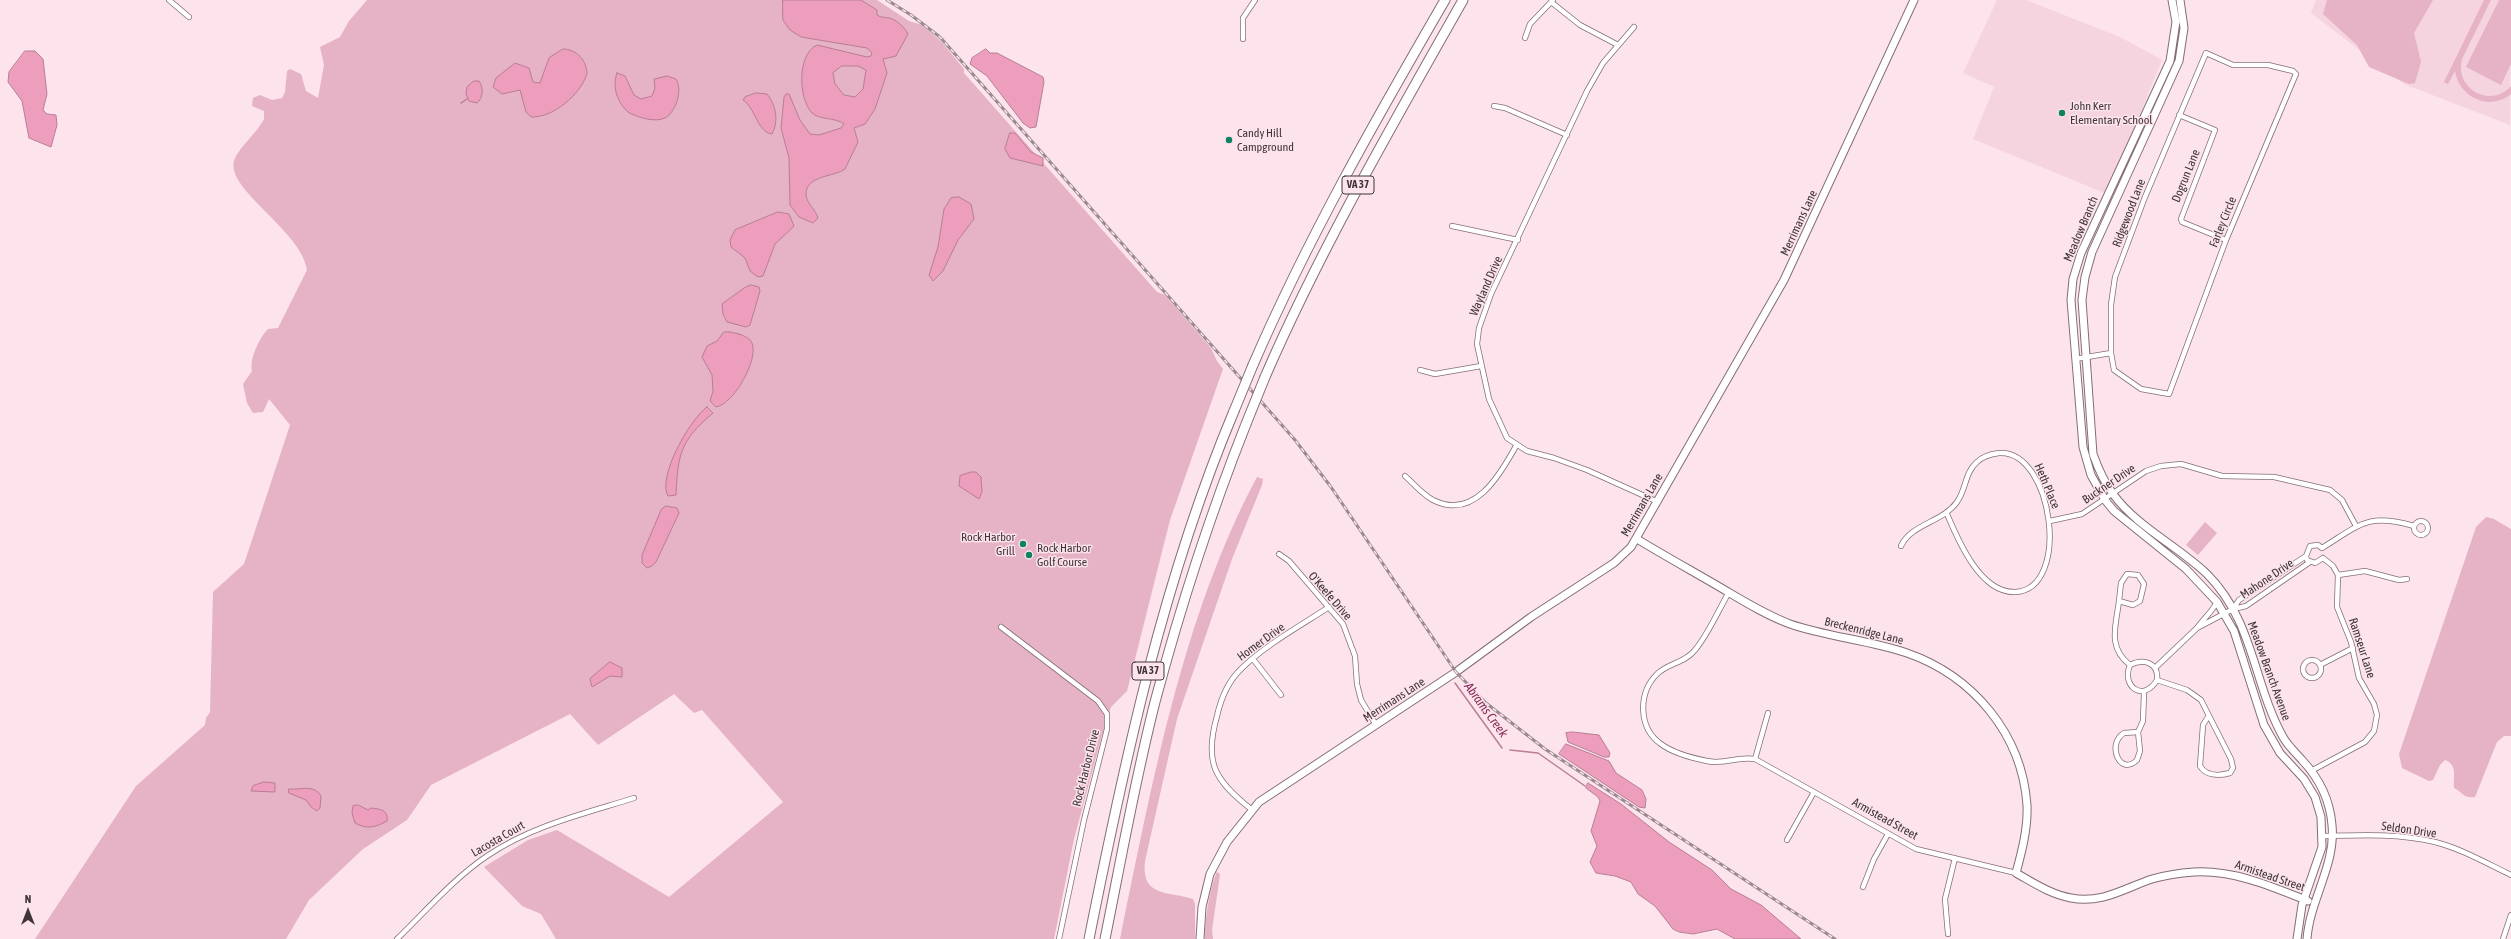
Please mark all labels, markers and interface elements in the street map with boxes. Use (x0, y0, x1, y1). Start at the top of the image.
place label: John Kerr Elementary School (2070, 99, 2152, 127)
marker: John Kerr Elementary School (2057, 108, 2067, 118)
place label: Candy Hill Campground (1237, 126, 1294, 154)
marker: Candy Hill Campground (1224, 135, 1234, 145)
street label: Dogrun Lane (2169, 147, 2203, 205)
road number: VA 37 (1342, 176, 1374, 194)
street label: Ridgewood Lane (2109, 177, 2149, 249)
street label: Merrimans Lane (1778, 188, 1820, 258)
street label: Meadow Branch (2061, 194, 2101, 264)
street label: Farley Circle (2206, 195, 2240, 249)
street label: Wayland Drive (1466, 254, 1506, 318)
street label: Heth Place (2031, 461, 2063, 511)
street label: Buckner Drive (2080, 461, 2138, 507)
street label: Merrimans Lane (1618, 471, 1666, 539)
place label: Rock Harbor Grill (961, 530, 1015, 558)
marker: Rock Harbor Grill (1018, 539, 1028, 549)
place label: Rock Harbor Golf Course (1037, 541, 1091, 569)
marker: Rock Harbor Golf Course (1024, 550, 1034, 560)
street label: Mahone Drive (2238, 556, 2296, 602)
street label: O'Keefe Drive (1305, 569, 1355, 623)
street label: Breckenridge Lane (1823, 614, 1905, 648)
street label: Ramseur Lane (2346, 616, 2378, 680)
street label: Meadow Branch Avenue (2244, 619, 2294, 723)
street label: Homer Drive (1234, 620, 1288, 664)
road number: VA 37 (1132, 662, 1164, 680)
street label: Merrimans Lane (1360, 675, 1428, 725)
water label: Abrams Creek (1461, 679, 1511, 741)
street label: Rock Harbor Drive (1069, 728, 1103, 808)
street label: Armistead Street (1850, 795, 1920, 843)
street label: Lacosta Court (469, 818, 527, 860)
street label: Seldon Drive (2380, 819, 2438, 841)
street label: Armistead Street (2233, 857, 2307, 895)
north arrow (8, 891, 48, 931)
text: N (25, 893, 31, 905)

